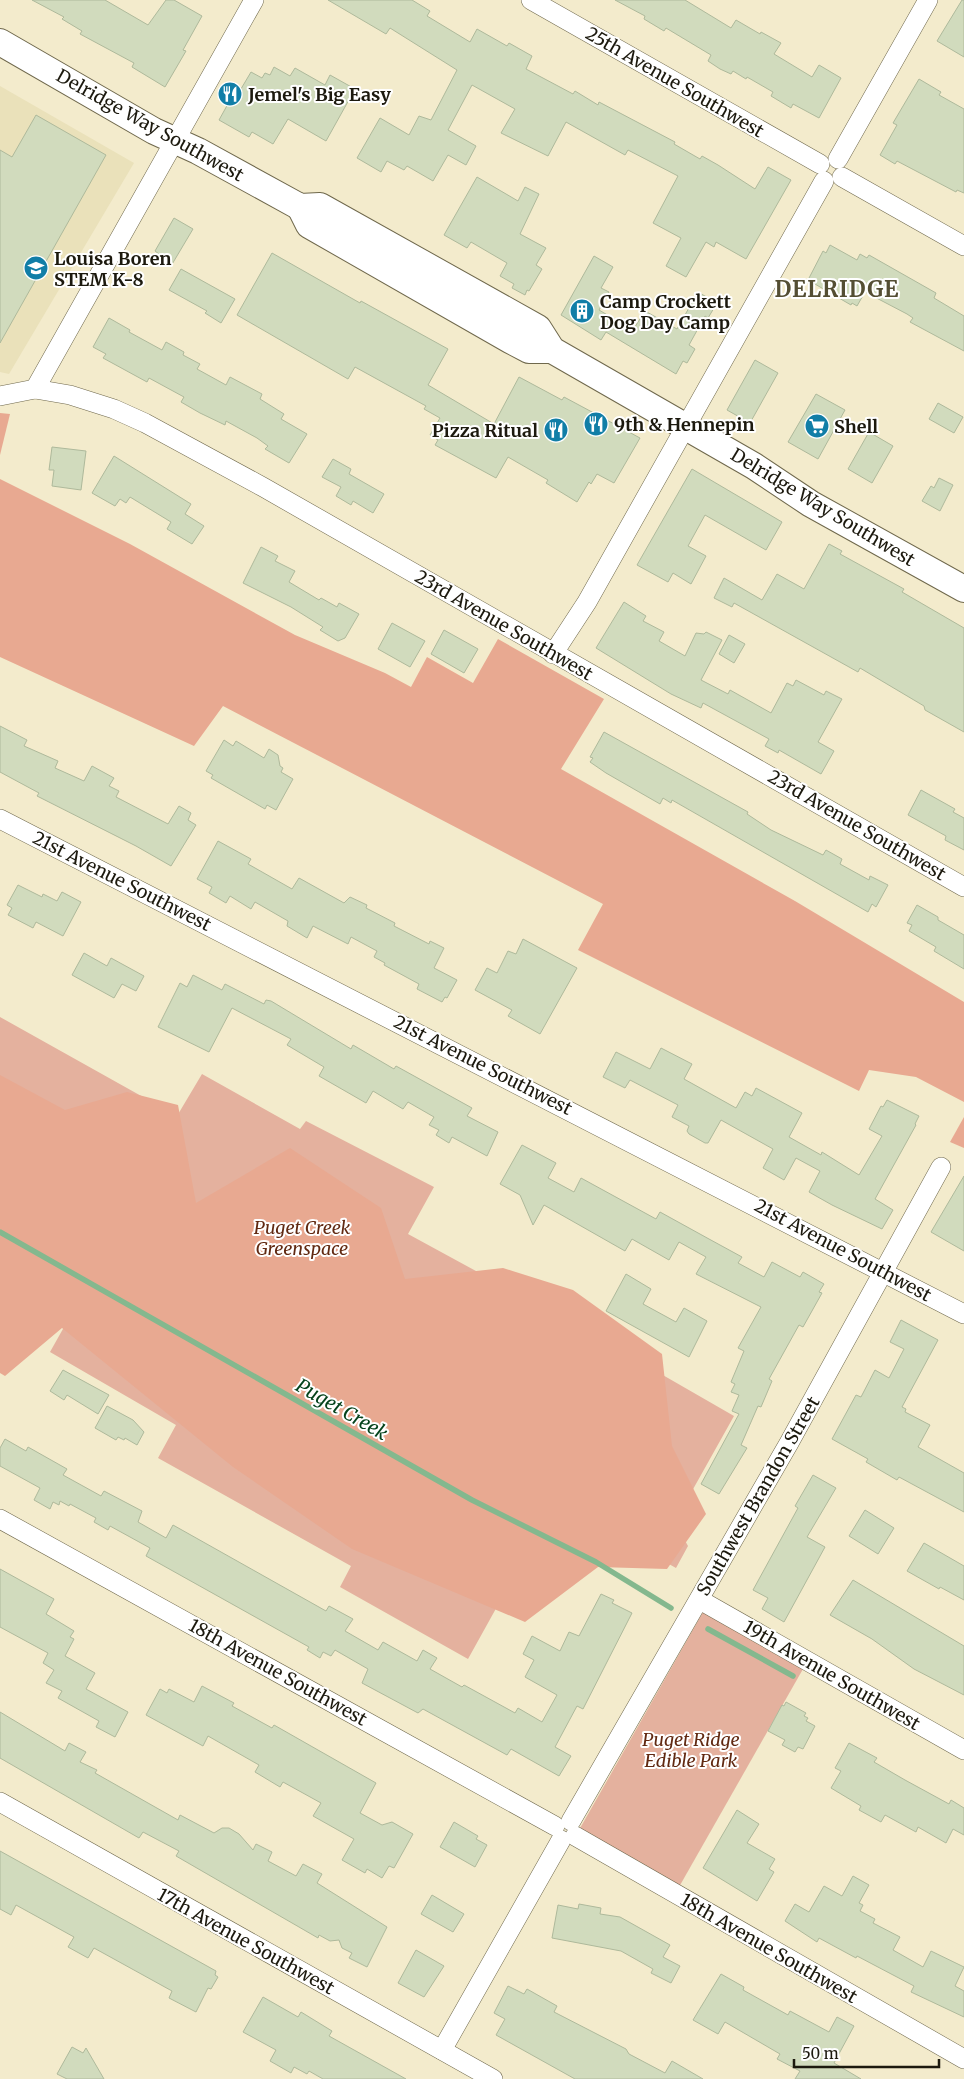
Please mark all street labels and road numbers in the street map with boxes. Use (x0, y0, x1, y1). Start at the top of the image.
street label: 25th Avenue Southwest (582, 22, 768, 142)
street label: Delridge Way Southwest (52, 64, 248, 186)
street label: Delridge Way Southwest (727, 443, 919, 571)
street label: 23rd Avenue Southwest (411, 565, 597, 685)
street label: 23rd Avenue Southwest (764, 765, 950, 885)
street label: 21st Avenue Southwest (29, 826, 215, 936)
street label: 21st Avenue Southwest (390, 1010, 576, 1120)
street label: 21st Avenue Southwest (751, 1194, 935, 1306)
street label: Southwest Brandon Street (691, 1392, 825, 1600)
street label: 18th Avenue Southwest (185, 1613, 371, 1731)
street label: 19th Avenue Southwest (740, 1615, 924, 1735)
street label: 17th Avenue Southwest (153, 1883, 339, 1999)
street label: 18th Avenue Southwest (677, 1888, 861, 2008)

